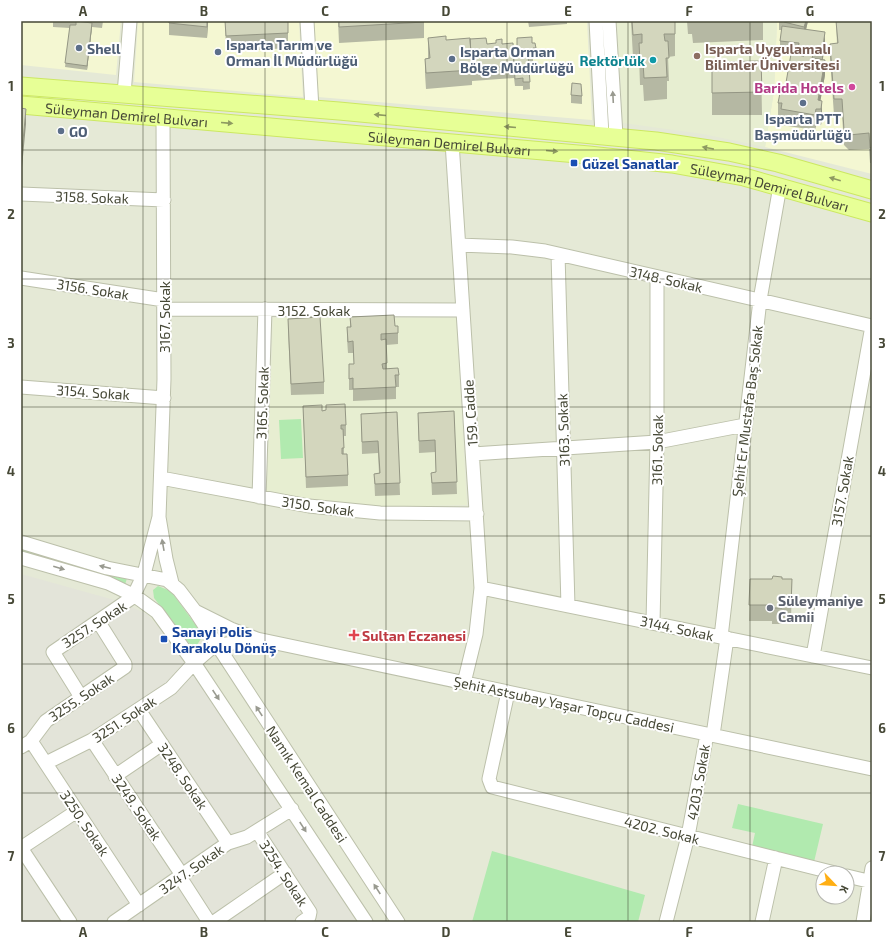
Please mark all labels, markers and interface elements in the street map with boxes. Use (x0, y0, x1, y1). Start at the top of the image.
text: A (79, 3, 88, 19)
text: B (200, 3, 208, 19)
text: C (321, 3, 329, 19)
text: D (442, 3, 451, 19)
text: E (564, 3, 572, 19)
text: F (685, 3, 693, 19)
text: G (806, 3, 814, 19)
place label: Isparta Tarım ve Orman İl Müdürlüğü (226, 36, 358, 69)
place label: Shell (87, 40, 121, 57)
place label: Isparta Uygulamalı Bilimler Üniversitesi (705, 40, 840, 73)
marker: Shell (74, 43, 84, 53)
place label: Isparta Orman Bölge Müdürlüğü (460, 43, 574, 76)
marker: Isparta Tarım ve Orman İl Müdürlüğü (213, 47, 223, 57)
marker: Isparta Uygulamalı Bilimler Üniversitesi (692, 51, 702, 61)
place label: Rektörlük (580, 52, 645, 69)
marker: Isparta Orman Bölge Müdürlüğü (447, 54, 457, 64)
marker: Rektörlük (648, 55, 658, 65)
text: 1 (8, 78, 14, 94)
text: 1 (879, 78, 885, 94)
place label: Barida Hotels (754, 79, 844, 96)
marker: Barida Hotels (847, 82, 857, 92)
one-way arrow (610, 91, 617, 103)
marker: Isparta PTT Başmüdürlüğü (798, 98, 808, 108)
street label: Süleyman Demirel Bulvarı (45, 99, 209, 130)
place label: Isparta PTT Başmüdürlüğü (755, 110, 851, 144)
one-way arrow (374, 112, 386, 118)
one-way arrow (221, 119, 233, 126)
place label: GO (69, 123, 88, 140)
one-way arrow (503, 123, 516, 130)
marker: GO (56, 126, 66, 136)
street label: Süleyman Demirel Bulvarı (367, 127, 531, 158)
one-way arrow (702, 145, 714, 151)
one-way arrow (546, 148, 558, 155)
place label: Güzel Sanatlar (582, 155, 679, 172)
marker: Güzel Sanatlar (569, 158, 579, 168)
street label: Süleyman Demirel Bulvarı (689, 159, 851, 215)
one-way arrow (828, 175, 841, 181)
street label: 3158. Sokak (55, 187, 129, 207)
text: 2 (7, 206, 15, 222)
text: 2 (878, 206, 886, 222)
street label: 3148. Sokak (628, 262, 704, 296)
street label: 3156. Sokak (56, 275, 130, 303)
street label: 3167. Sokak (156, 281, 173, 353)
street label: 3152. Sokak (278, 302, 350, 319)
street label: Şehit Er Mustafa Baş Sokak (728, 324, 767, 498)
text: 3 (7, 335, 15, 351)
text: 3 (878, 335, 886, 351)
street label: 3165. Sokak (252, 366, 272, 440)
street label: 159. Cadde (459, 379, 481, 447)
street label: 3154. Sokak (56, 381, 130, 403)
street label: 3163. Sokak (553, 393, 573, 467)
street label: 3161. Sokak (648, 414, 666, 486)
street label: 3157. Sokak (827, 454, 857, 528)
text: 4 (7, 463, 15, 479)
text: 4 (878, 463, 886, 479)
street label: 3150. Sokak (280, 492, 356, 520)
one-way arrow (160, 539, 166, 551)
one-way arrow (99, 564, 111, 570)
one-way arrow (53, 565, 65, 571)
text: 5 (7, 591, 15, 607)
text: 5 (878, 591, 886, 607)
place label: Süleymaniye Camii (778, 592, 863, 625)
street label: 3257. Sokak (58, 597, 130, 651)
marker: Süleymaniye Camii (765, 603, 775, 613)
street label: 3144. Sokak (639, 612, 715, 644)
place label: Sanayi Polis Karakolu Dönüş (172, 623, 277, 657)
place label: Sultan Eczanesi (362, 627, 466, 644)
marker: Sultan Eczanesi (349, 630, 359, 640)
marker: Sanayi Polis Karakolu Dönüş (159, 634, 169, 644)
street label: 3255. Sokak (45, 669, 117, 725)
street label: Şehit Astsubay Yaşar Topçu Caddesi (452, 672, 676, 737)
one-way arrow (212, 690, 220, 701)
street label: 3251. Sokak (89, 692, 159, 746)
one-way arrow (255, 706, 263, 716)
text: 6 (7, 720, 15, 736)
text: 6 (878, 720, 886, 736)
street label: Namık Kemal Caddesi (263, 722, 351, 846)
street label: 3248. Sokak (154, 739, 212, 813)
street label: 4203. Sokak (683, 743, 713, 821)
street label: 3249. Sokak (109, 771, 165, 843)
street label: 3250. Sokak (57, 787, 113, 859)
street label: 4202. Sokak (623, 812, 701, 848)
one-way arrow (300, 821, 307, 833)
street label: 3254. Sokak (256, 837, 312, 909)
street label: 3247. Sokak (155, 841, 227, 897)
text: 7 (8, 848, 15, 864)
text: 7 (879, 848, 886, 864)
north arrow (815, 865, 855, 905)
one-way arrow (373, 884, 381, 895)
text: K (837, 884, 852, 895)
text: A (79, 924, 88, 940)
text: B (200, 924, 208, 940)
text: C (321, 924, 329, 940)
text: D (442, 924, 451, 940)
text: E (564, 924, 572, 940)
text: F (685, 924, 693, 940)
text: G (806, 924, 814, 940)

